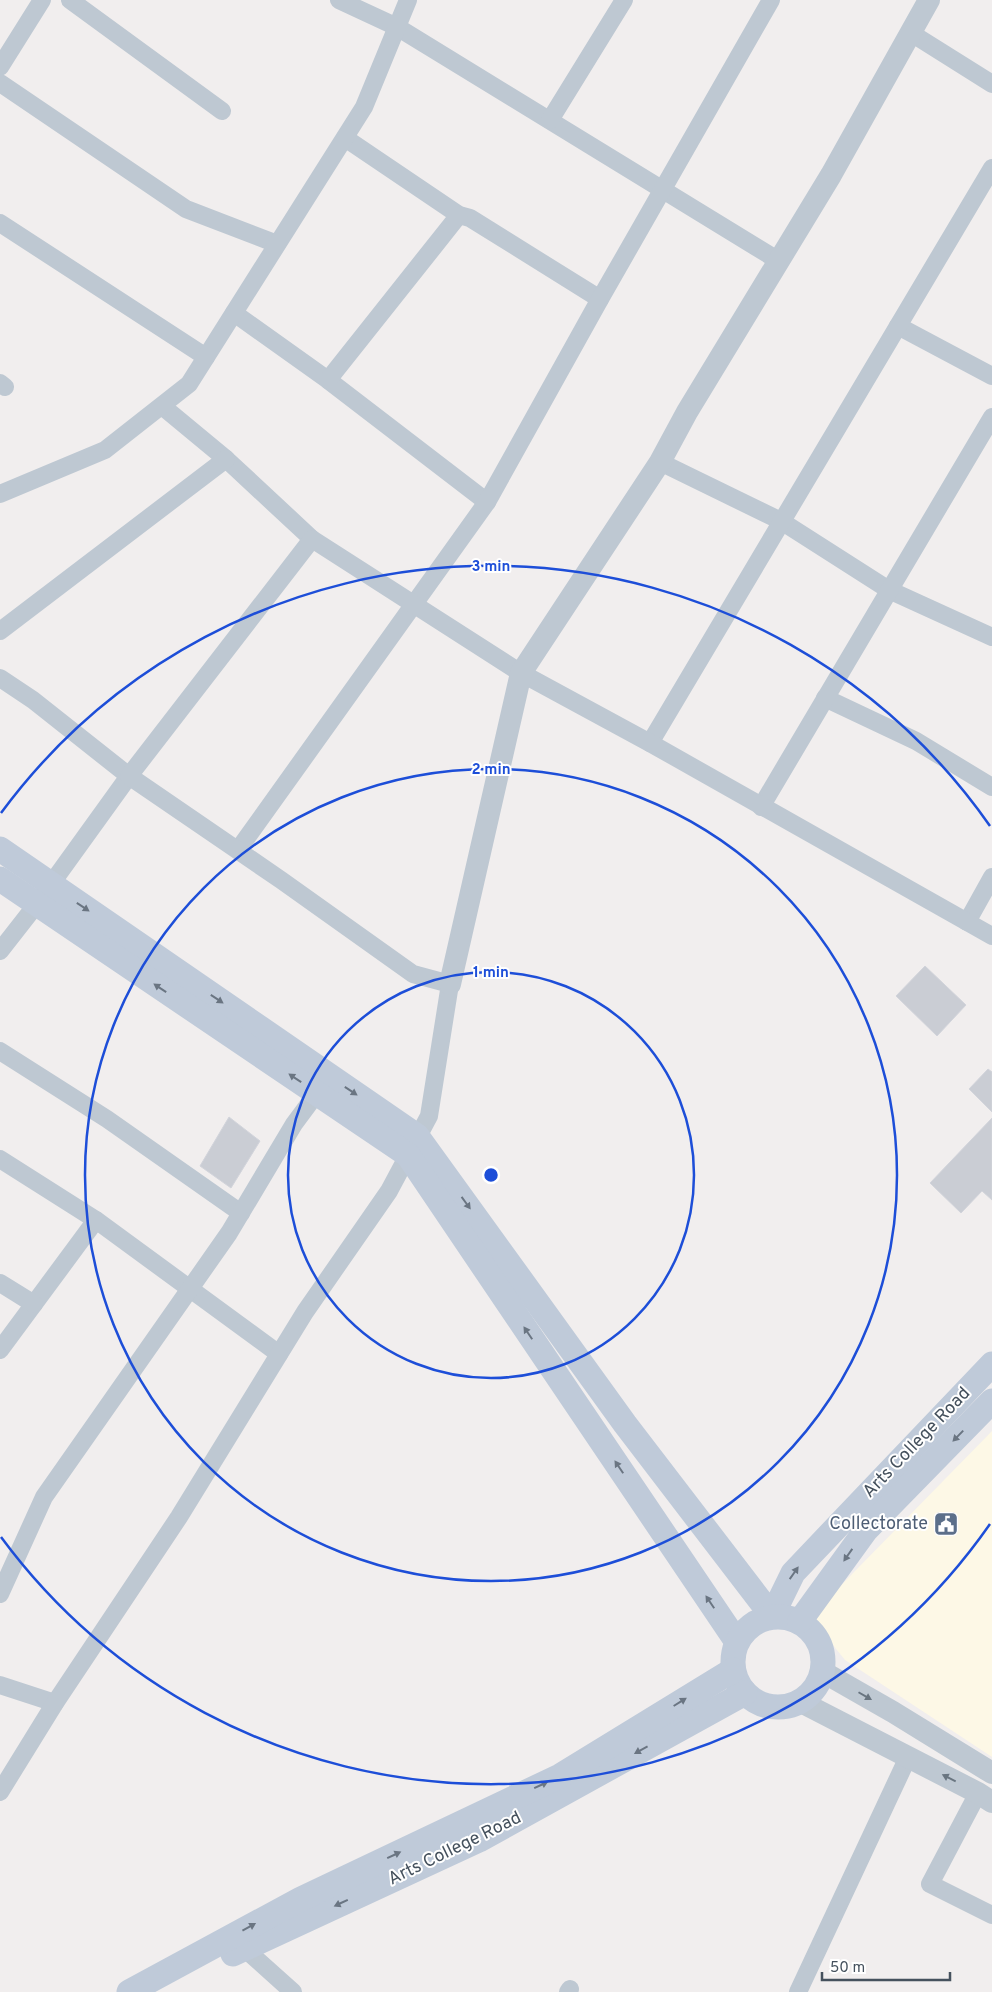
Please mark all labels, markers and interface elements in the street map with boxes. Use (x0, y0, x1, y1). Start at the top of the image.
text: 3 min (471, 558, 511, 577)
text: 2 min (471, 761, 511, 780)
one-way arrow (76, 902, 90, 912)
text: 1 min (473, 964, 509, 983)
one-way arrow (153, 983, 167, 992)
one-way arrow (210, 994, 224, 1004)
one-way arrow (288, 1073, 302, 1083)
one-way arrow (345, 1086, 358, 1096)
centre of rings (482, 1166, 500, 1184)
one-way arrow (460, 1196, 471, 1209)
one-way arrow (523, 1326, 533, 1339)
street label: Arts College Road (858, 1383, 976, 1503)
one-way arrow (952, 1429, 964, 1441)
one-way arrow (614, 1460, 624, 1474)
public building icon: Collectorate (933, 1511, 959, 1537)
place label: Collectorate (829, 1513, 928, 1536)
one-way arrow (843, 1548, 853, 1562)
one-way arrow (789, 1566, 799, 1580)
one-way arrow (705, 1595, 715, 1609)
one-way arrow (858, 1692, 873, 1700)
one-way arrow (674, 1698, 687, 1707)
one-way arrow (635, 1746, 648, 1755)
one-way arrow (942, 1774, 957, 1782)
one-way arrow (534, 1781, 548, 1789)
street label: Arts College Road (384, 1807, 526, 1891)
one-way arrow (387, 1851, 401, 1859)
one-way arrow (334, 1900, 348, 1908)
one-way arrow (241, 1923, 256, 1931)
scale bar (822, 1950, 950, 1982)
text: 50 m (830, 1959, 865, 1978)

